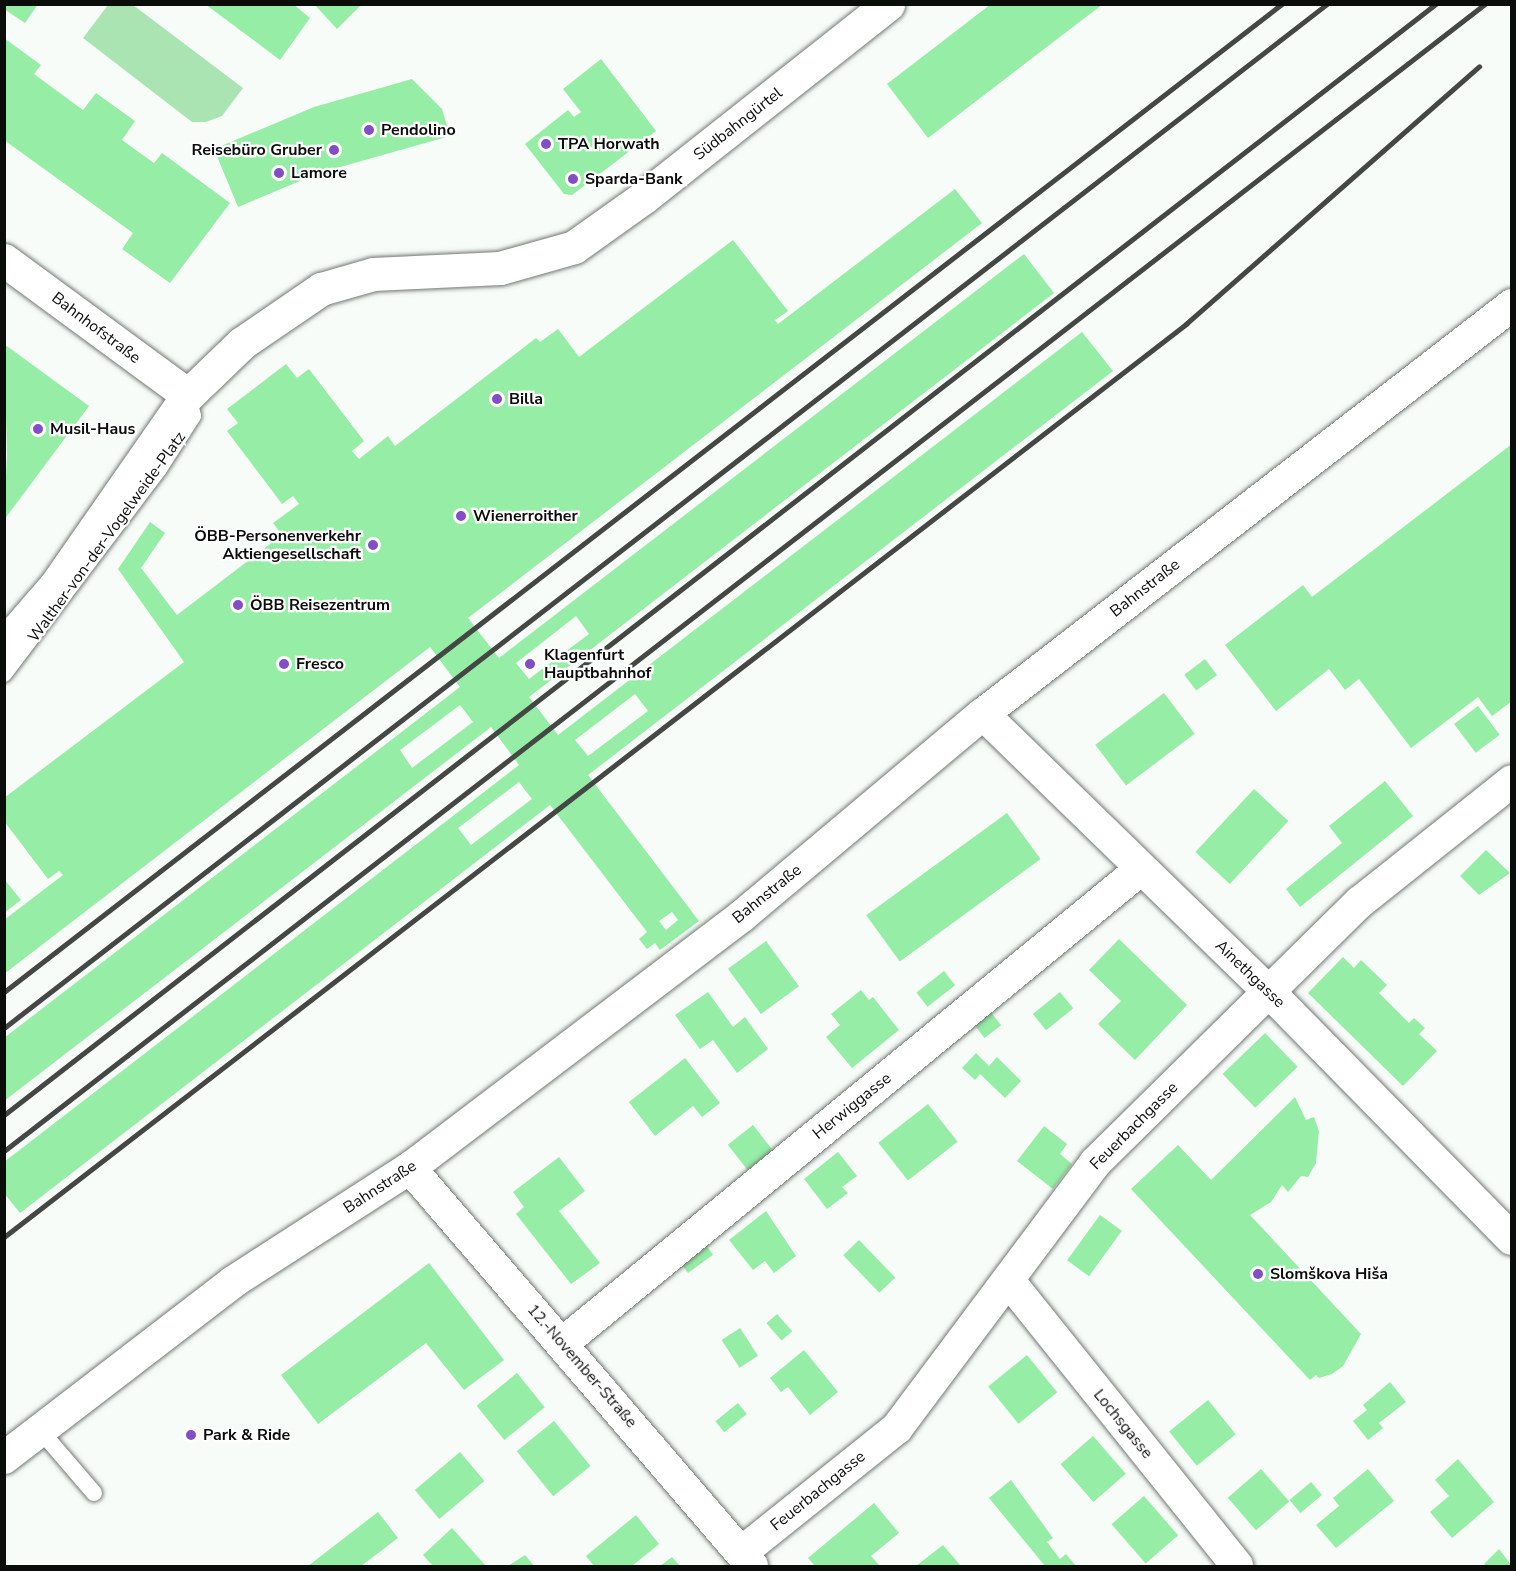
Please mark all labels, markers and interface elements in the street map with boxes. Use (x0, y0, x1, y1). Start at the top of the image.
street label: Südbahngürtel (690, 83, 786, 165)
place label: Pendolino (381, 120, 456, 140)
marker: Pendolino (362, 123, 376, 137)
place label: TPA Horwath (558, 134, 660, 154)
marker: TPA Horwath (539, 137, 553, 151)
place label: Reisebüro Gruber (192, 140, 322, 160)
marker: Reisebüro Gruber (327, 143, 341, 157)
place label: Lamore (291, 163, 347, 183)
marker: Lamore (272, 166, 286, 180)
place label: Sparda-Bank (585, 169, 683, 189)
marker: Sparda-Bank (566, 172, 580, 186)
street label: Bahnhofstraße (48, 288, 144, 368)
place label: Billa (509, 389, 543, 409)
marker: Billa (490, 392, 504, 406)
place label: Musil-Haus (50, 419, 135, 439)
marker: Musil-Haus (31, 422, 45, 436)
street label: Walther-von-der-Vogelweide-Platz (24, 428, 190, 646)
place label: Wienerroither (473, 506, 578, 526)
marker: Wienerroither (454, 509, 468, 523)
place label: ÖBB-Personenverkehr Aktiengesellschaft (194, 526, 361, 564)
marker: ÖBB-Personenverkehr Aktiengesellschaft (366, 538, 380, 552)
street label: Bahnstraße (1106, 555, 1184, 621)
place label: ÖBB Reisezentrum (250, 595, 390, 615)
marker: ÖBB Reisezentrum (231, 598, 245, 612)
place label: Klagenfurt Hauptbahnhof (544, 645, 651, 683)
place label: Fresco (296, 654, 344, 674)
marker: Klagenfurt Hauptbahnhof (521, 655, 539, 673)
marker: Fresco (277, 657, 291, 671)
street label: Bahnstraße (729, 860, 805, 928)
street label: Ainethgasse (1211, 936, 1289, 1012)
street label: Herwiggasse (809, 1069, 895, 1143)
street label: Feuerbachgasse (1086, 1078, 1182, 1174)
street label: Bahnstraße (340, 1156, 420, 1218)
place label: Slomškova Hiša (1270, 1264, 1388, 1284)
marker: Slomškova Hiša (1251, 1267, 1265, 1281)
street label: 12.-November-Straße (523, 1300, 641, 1432)
street label: Lochsgasse (1089, 1386, 1157, 1462)
place label: Park & Ride (203, 1425, 290, 1445)
marker: Park & Ride (184, 1428, 198, 1442)
street label: Feuerbachgasse (767, 1447, 869, 1535)

